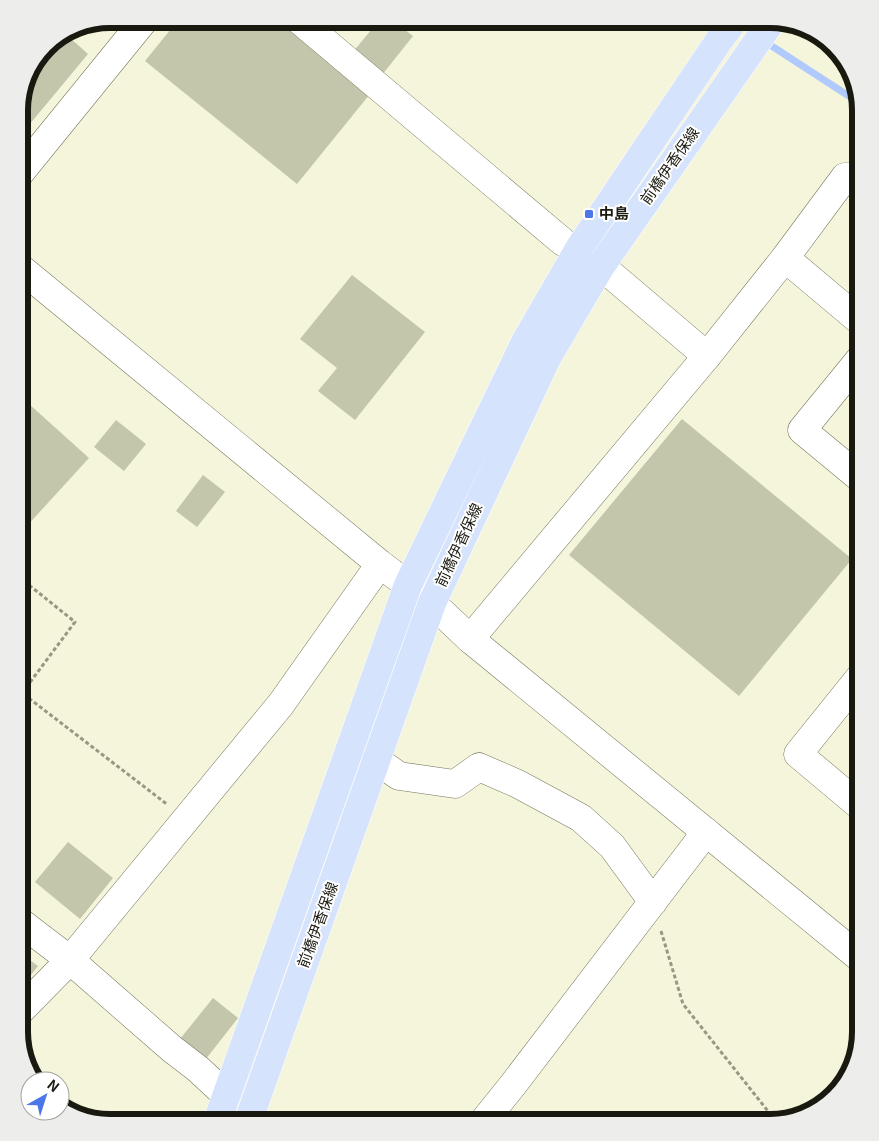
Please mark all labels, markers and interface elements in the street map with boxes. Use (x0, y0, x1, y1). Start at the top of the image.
street label: 前橋伊香保線 (634, 122, 703, 208)
place label: 中島 (599, 202, 629, 223)
marker: 中島 (583, 208, 595, 220)
street label: 前橋伊香保線 (429, 499, 486, 590)
street label: 前橋伊香保線 (291, 879, 342, 970)
north arrow (20, 1071, 70, 1121)
text: N (43, 1074, 64, 1096)

